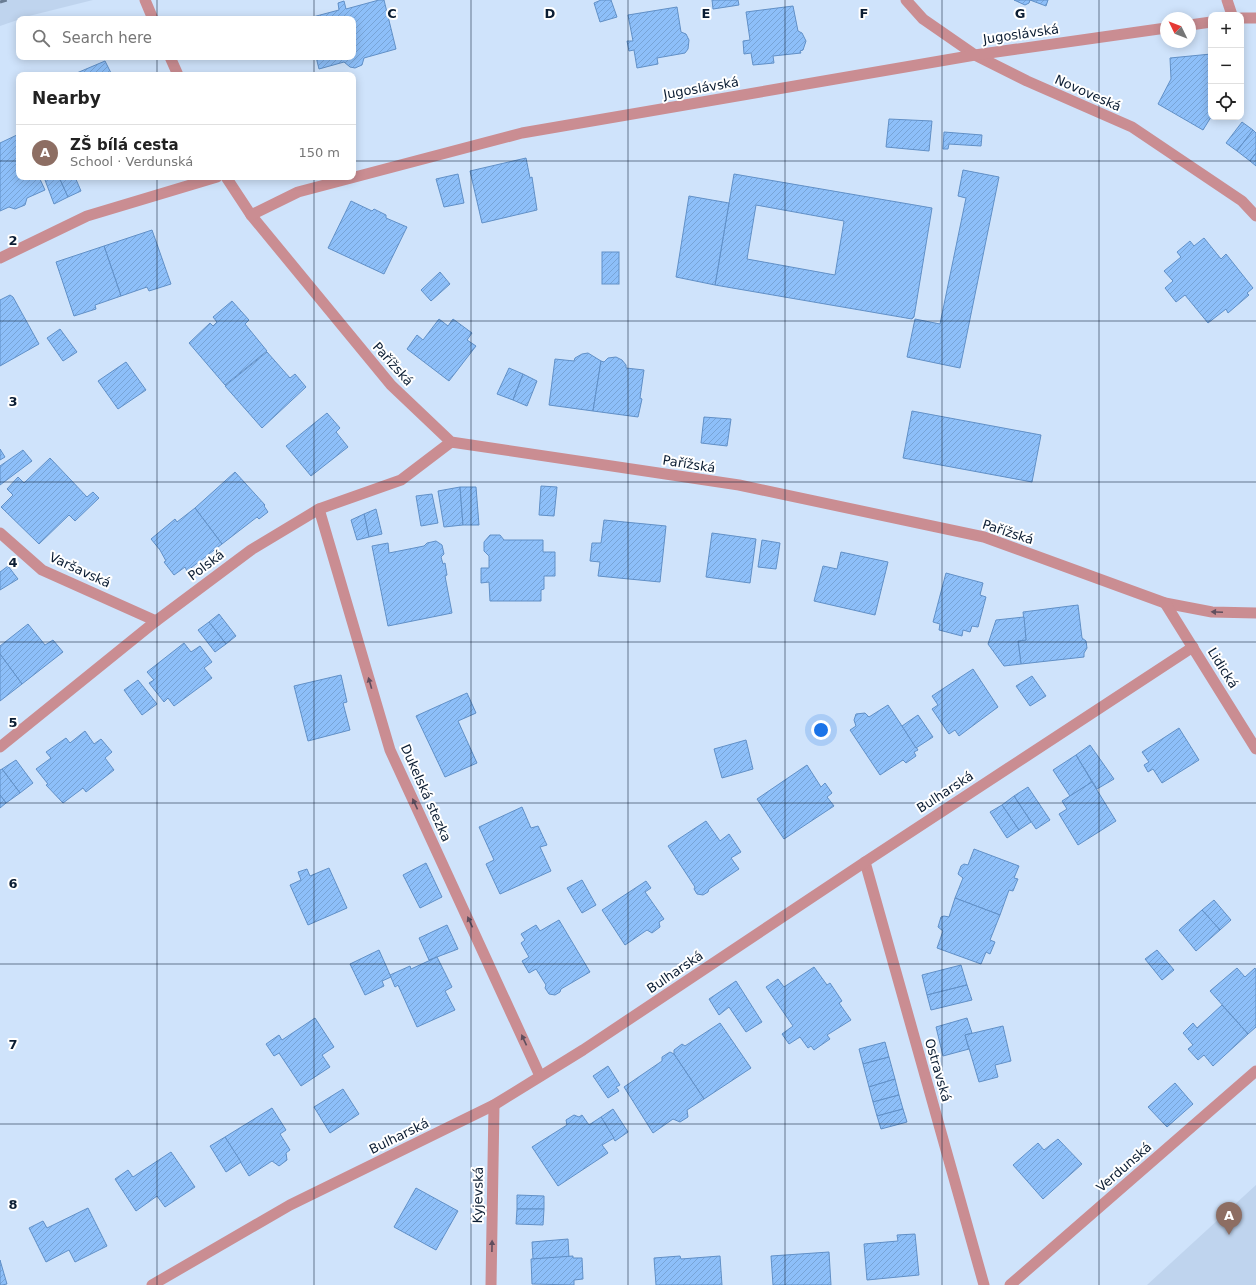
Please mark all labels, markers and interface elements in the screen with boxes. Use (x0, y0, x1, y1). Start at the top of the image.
text: C (387, 6, 397, 21)
text: D (545, 6, 556, 21)
text: E (702, 6, 710, 21)
text: F (860, 6, 868, 21)
text: G (1015, 6, 1025, 21)
north arrow (1160, 12, 1196, 48)
map controls (1208, 12, 1244, 120)
button: + (1208, 12, 1244, 48)
search box (16, 16, 356, 60)
street label: Jugoslávská (981, 21, 1060, 47)
icon: search (30, 27, 52, 49)
text: Search here (62, 29, 152, 47)
button: − (1208, 48, 1244, 84)
street label: Novoveská (1052, 72, 1124, 114)
street label: Jugoslávská (661, 74, 740, 102)
button: locate (1208, 84, 1244, 120)
text: Nearby (32, 88, 101, 108)
text: ZŠ bílá cesta (70, 136, 179, 154)
text: A (40, 145, 50, 160)
text: 150 m (298, 145, 340, 160)
text: School · Verdunská (70, 154, 193, 169)
text: 2 (8, 233, 18, 248)
street label: Pařížská (370, 339, 416, 389)
text: 3 (8, 394, 18, 409)
street label: Pařížská (662, 452, 716, 476)
street label: Pařížská (980, 517, 1036, 547)
street label: Polská (185, 547, 227, 583)
street label: Varšavská (47, 549, 113, 591)
text: 4 (8, 555, 18, 570)
one-way arrow (1211, 608, 1223, 615)
street label: Lidická (1205, 645, 1241, 691)
one-way arrow (367, 676, 373, 688)
text: 5 (8, 715, 18, 730)
your location (811, 720, 831, 740)
street label: Dukelská stezka (398, 742, 454, 844)
street label: Bulharská (914, 768, 976, 816)
one-way arrow (412, 799, 418, 810)
text: 6 (8, 876, 18, 891)
one-way arrow (467, 917, 473, 928)
street label: Bulharská (644, 948, 706, 996)
one-way arrow (521, 1035, 527, 1046)
text: 7 (8, 1037, 18, 1052)
street label: Ostravská (922, 1037, 954, 1103)
street label: Bulharská (367, 1115, 431, 1157)
street label: Verdunská (1094, 1139, 1154, 1195)
street label: Kyjevská (470, 1167, 486, 1223)
text: 8 (8, 1197, 18, 1212)
pin: A (1216, 1202, 1242, 1235)
one-way arrow (489, 1239, 495, 1252)

